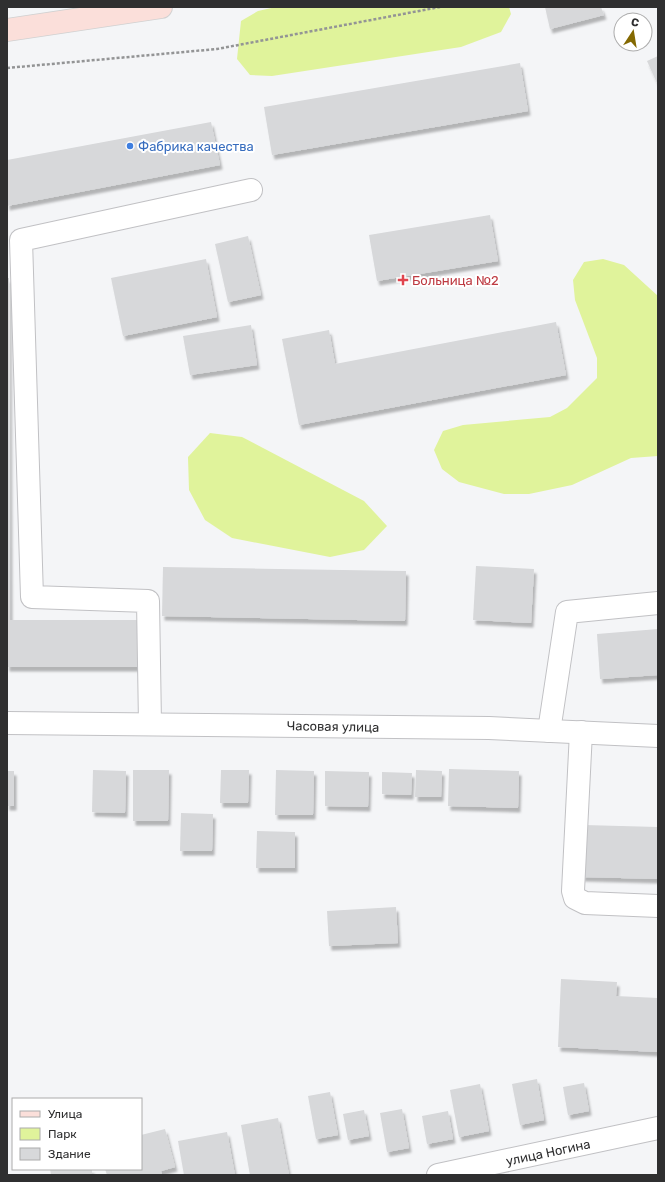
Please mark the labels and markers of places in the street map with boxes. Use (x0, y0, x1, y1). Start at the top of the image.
place label: Фабрика качества (138, 139, 254, 154)
marker: Фабрика качества (125, 141, 135, 151)
place label: Больница №2 (412, 273, 499, 288)
marker: Больница №2 (397, 274, 409, 286)

